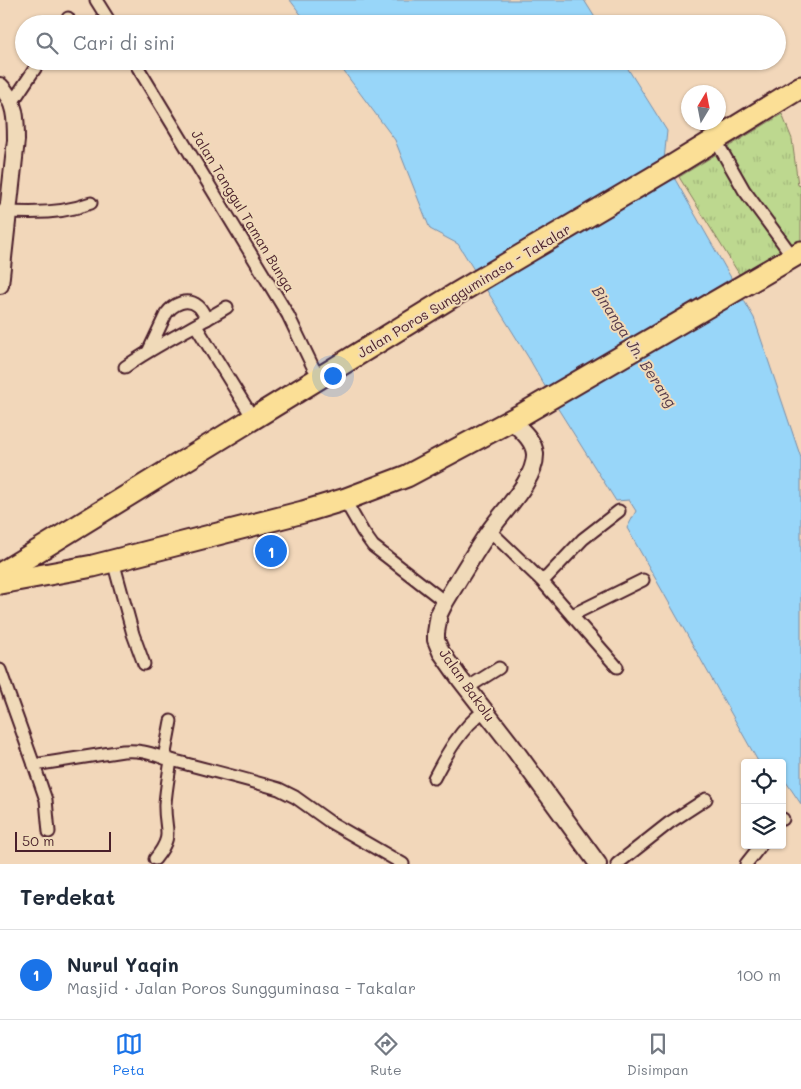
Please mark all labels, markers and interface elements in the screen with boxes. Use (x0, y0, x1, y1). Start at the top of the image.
search box (15, 15, 786, 70)
icon: search (33, 29, 61, 57)
text: Cari di sini (73, 30, 175, 55)
north arrow (681, 85, 726, 130)
street label: Jalan Tanggul Taman Bunga (187, 126, 300, 296)
street label: Jalan Poros Sungguminasa - Takalar (353, 219, 574, 362)
water label: Binanga Jn. Berang (588, 282, 682, 411)
your location (320, 363, 346, 389)
pin: 1 (255, 532, 287, 570)
street label: Jalan Bakolu (435, 644, 500, 725)
map controls (741, 759, 786, 849)
button: locate (741, 759, 786, 804)
button: layers (741, 804, 786, 849)
scale bar (15, 829, 111, 852)
text: 50 m (22, 831, 54, 850)
text: Terdekat (20, 883, 115, 910)
text: Nurul Yaqin (67, 952, 179, 977)
text: 1 (32, 964, 40, 985)
text: 100 m (736, 964, 781, 985)
text: Masjid · Jalan Poros Sungguminasa - Takalar (67, 977, 416, 998)
tab: Peta (113, 1030, 145, 1079)
tab: Rute (370, 1030, 402, 1079)
tab: Disimpan (627, 1030, 688, 1079)

